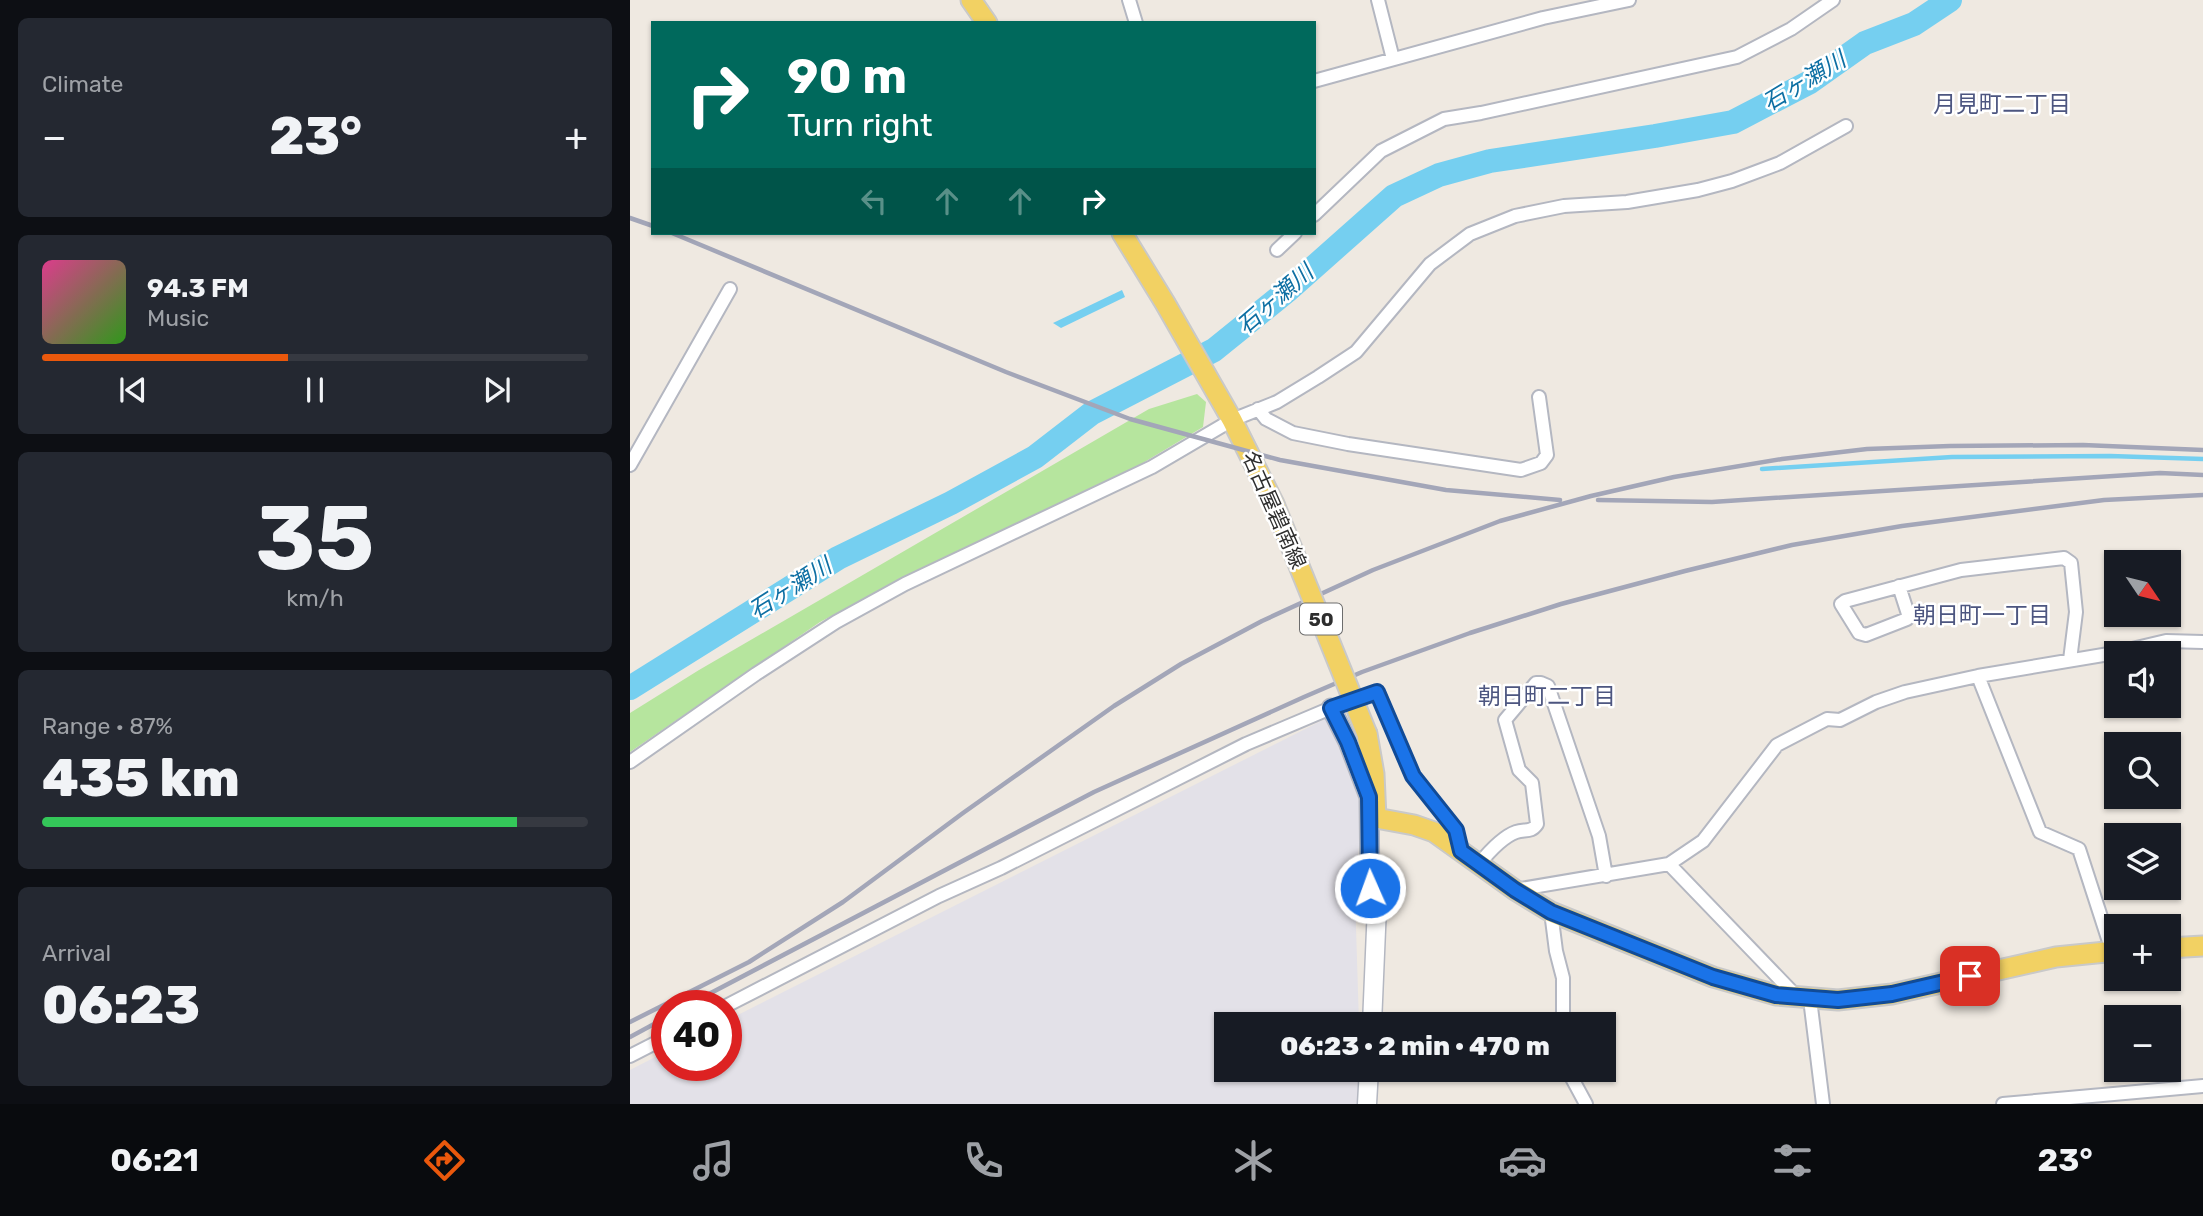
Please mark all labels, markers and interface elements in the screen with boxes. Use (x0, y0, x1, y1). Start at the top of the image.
water label: 石ヶ瀬川 (1757, 44, 1853, 117)
text: 90 m (787, 47, 907, 105)
icon: right (672, 49, 763, 140)
text: Climate (42, 70, 123, 98)
district label: 月見町二丁目 (1933, 90, 2071, 118)
text: 23° (269, 105, 362, 167)
text: Turn right (787, 106, 932, 144)
text: − (42, 114, 67, 160)
text: + (564, 114, 588, 160)
icon: left (855, 182, 893, 220)
icon: ahead (928, 182, 966, 220)
icon: ahead (1001, 182, 1039, 220)
icon: right (1074, 182, 1112, 220)
water label: 石ヶ瀬川 (1231, 256, 1321, 340)
text: 94.3 FM (147, 273, 249, 304)
text: Music (147, 304, 209, 332)
icon: previous (114, 371, 152, 409)
icon: pause (296, 371, 334, 409)
icon: next (478, 371, 516, 409)
street label: 名古屋碧南線 (1237, 447, 1312, 572)
text: 35 (256, 484, 374, 592)
water label: 石ヶ瀬川 (744, 550, 839, 624)
north arrow (2104, 550, 2180, 626)
map controls (2104, 550, 2181, 1082)
text: km/h (286, 584, 344, 612)
district label: 朝日町一丁目 (1913, 601, 2051, 629)
road number: 50 (1300, 604, 1342, 634)
button: sound (2104, 641, 2181, 718)
district label: 朝日町二丁目 (1478, 682, 1616, 710)
text: Range · 87% (42, 712, 173, 740)
button: search (2104, 732, 2181, 809)
text: 435 km (42, 747, 240, 809)
button: layers (2104, 823, 2181, 900)
position arrow (1333, 851, 1407, 925)
button: + (2104, 914, 2181, 991)
text: Arrival (42, 939, 111, 967)
pin (1940, 946, 2000, 1006)
icon: arrive (1951, 957, 1989, 995)
text: 06:23 (42, 974, 200, 1036)
speed limit sign: 40 (651, 990, 742, 1081)
button: − (2104, 1005, 2181, 1082)
text: 06:23 · 2 min · 470 m (1280, 1031, 1550, 1062)
icon: directions (420, 1136, 469, 1185)
icon: music (689, 1136, 738, 1185)
icon: phone (959, 1136, 1008, 1185)
icon: climate (1229, 1136, 1278, 1185)
icon: car (1498, 1136, 1547, 1185)
icon: filters (1768, 1136, 1817, 1185)
text: 06:21 (110, 1141, 199, 1179)
text: 23° (2038, 1141, 2093, 1179)

